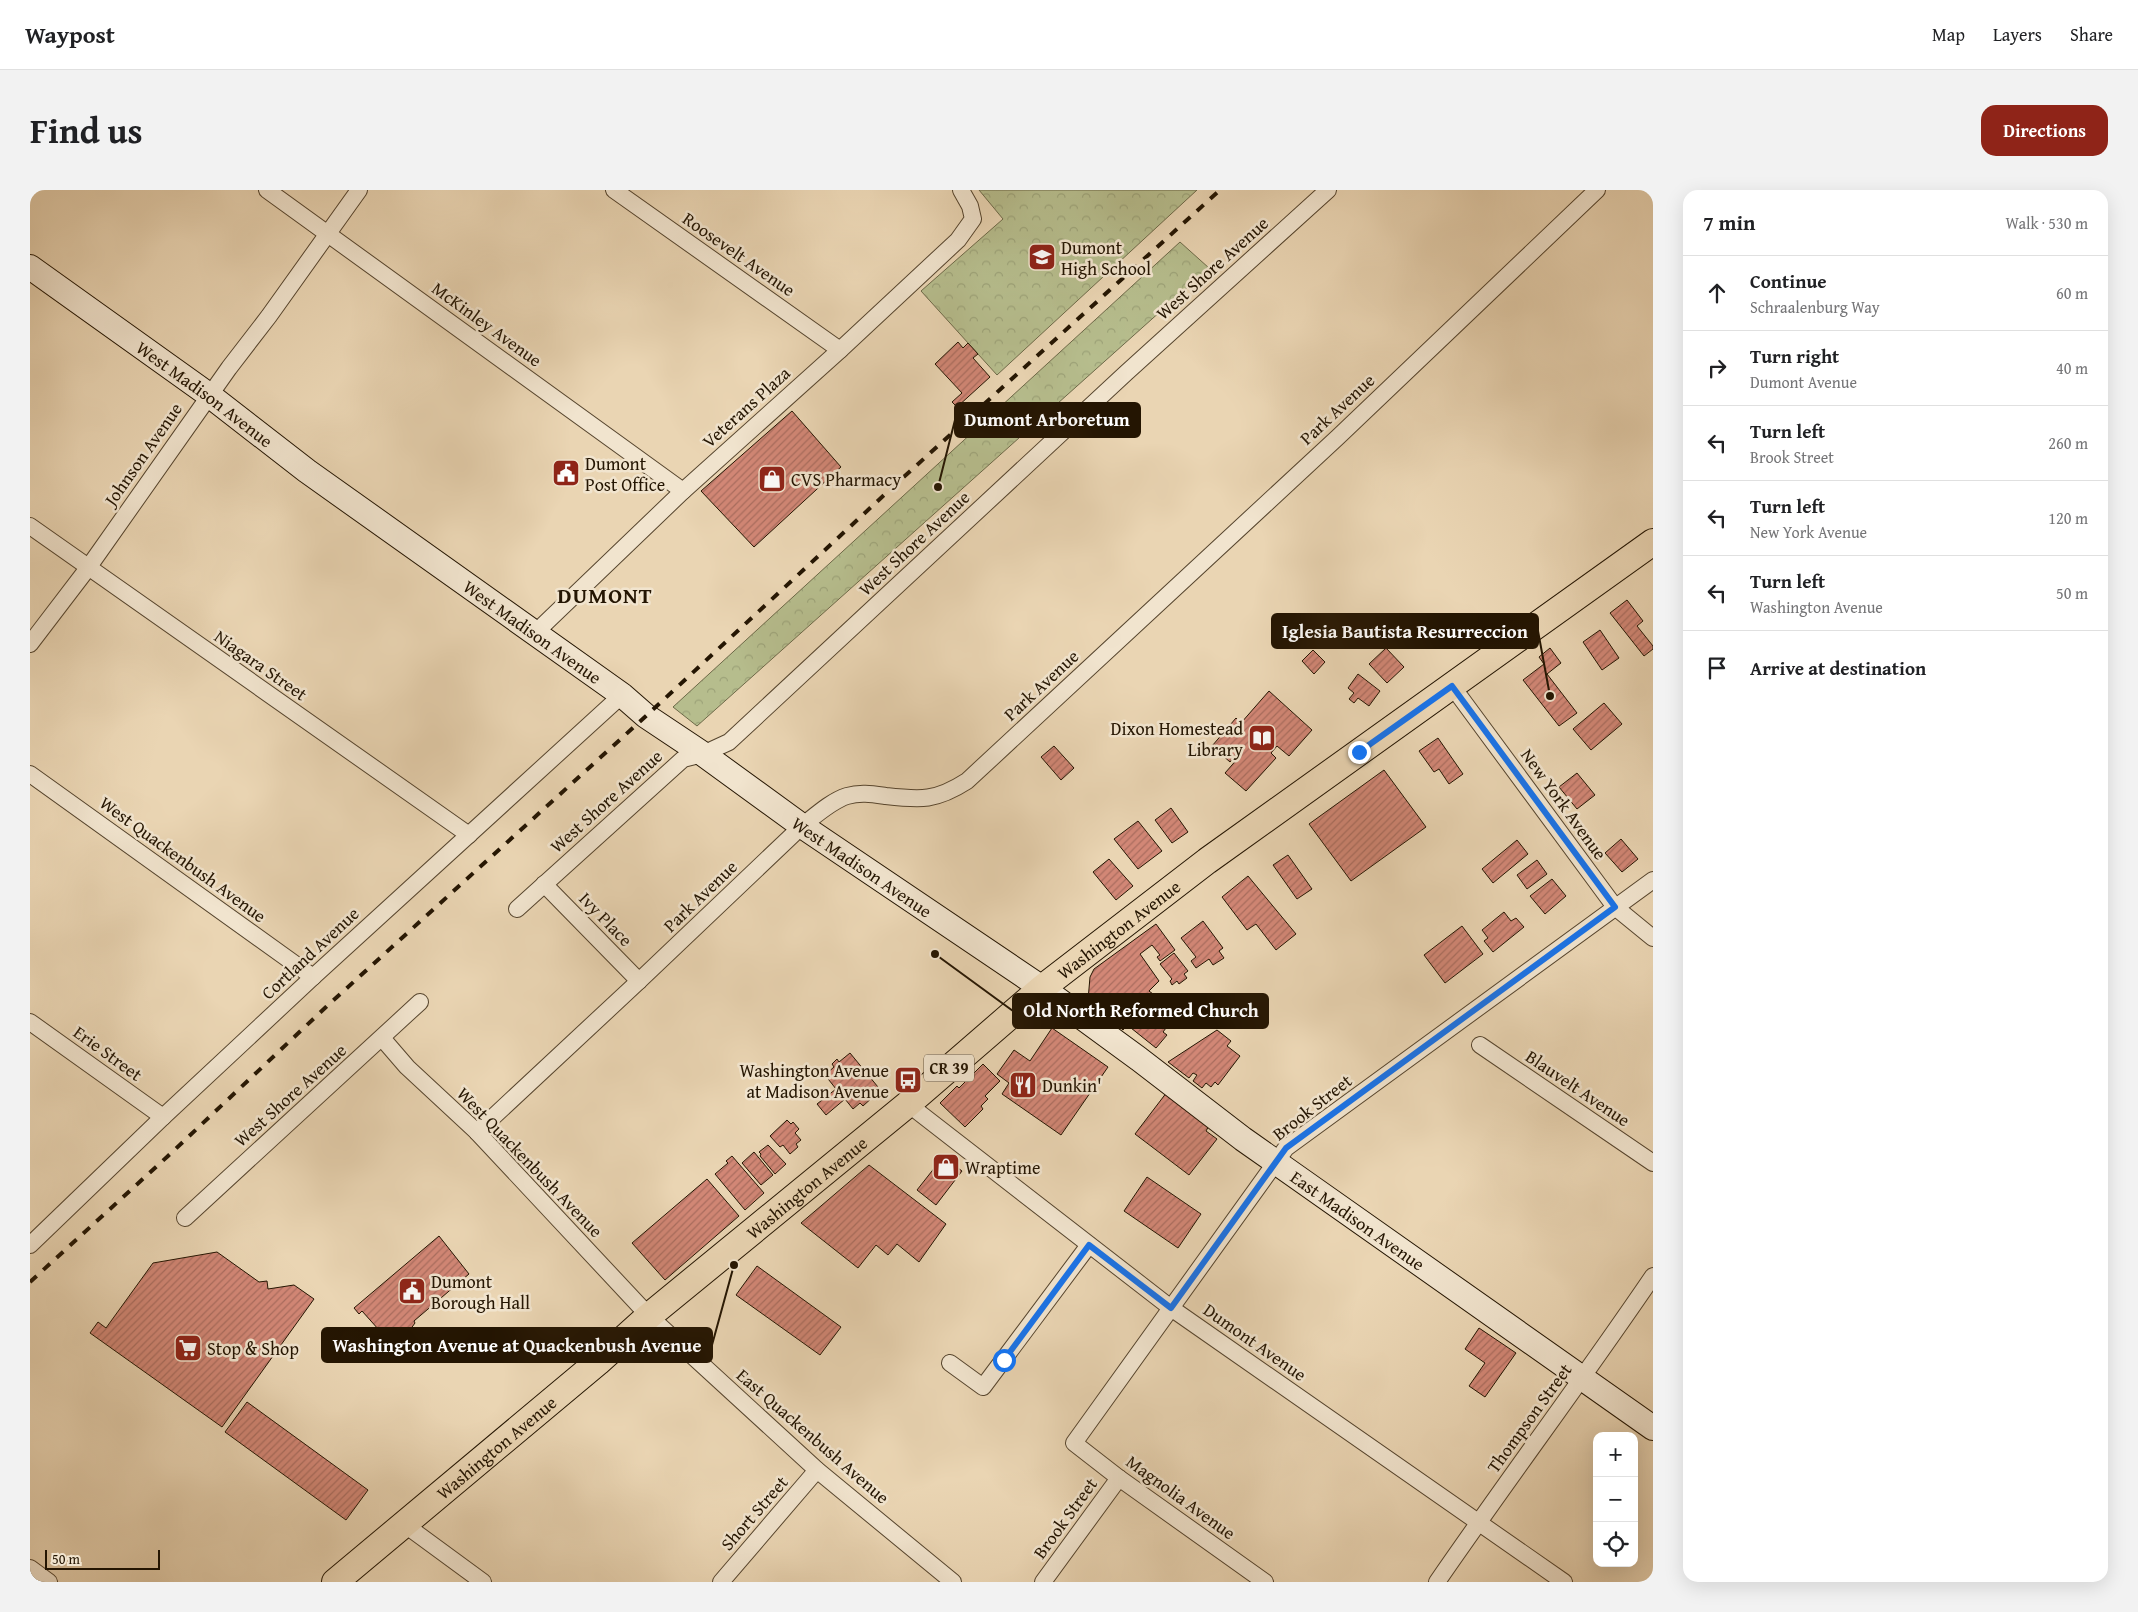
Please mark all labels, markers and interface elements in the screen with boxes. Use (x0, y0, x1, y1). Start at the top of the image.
text: Waypost (25, 17, 115, 52)
text: Map (1932, 21, 1965, 48)
text: Layers (1993, 21, 2042, 48)
text: Share (2070, 21, 2113, 48)
text: Find us (30, 105, 143, 156)
button: Directions (1981, 105, 2108, 156)
street label: Roosevelt Avenue (677, 205, 801, 303)
text: 7 min (1703, 207, 1755, 238)
street label: West Shore Avenue (1150, 210, 1274, 326)
text: Walk · 530 m (2005, 211, 2088, 235)
place label: Dumont High School (1061, 234, 1151, 282)
school or university icon: Dumont High School (1027, 242, 1057, 272)
text: Continue (1750, 267, 1827, 295)
street label: McKinley Avenue (426, 275, 548, 373)
icon: ahead (1703, 279, 1731, 307)
text: 60 m (2056, 281, 2088, 305)
text: Schraalenburg Way (1750, 295, 1880, 319)
street label: West Madison Avenue (131, 334, 279, 454)
text: Turn right (1750, 342, 1839, 370)
icon: right (1703, 354, 1731, 382)
text: 40 m (2056, 356, 2088, 380)
street label: Veterans Plaza (696, 360, 796, 454)
street label: Park Avenue (1293, 367, 1381, 451)
text: Dumont Avenue (1750, 370, 1857, 394)
street label: Johnson Avenue (96, 397, 189, 513)
callout: Dumont Arboretum (955, 403, 1140, 437)
text: Dumont Arboretum (964, 405, 1131, 433)
text: Turn left (1750, 417, 1825, 445)
icon: left (1703, 429, 1731, 457)
text: 260 m (2048, 431, 2088, 455)
text: Brook Street (1750, 445, 1834, 469)
place label: Dumont Post Office (585, 450, 665, 498)
public building icon: Dumont Post Office (551, 458, 581, 488)
shop icon: CVS Pharmacy (757, 464, 787, 494)
place label: CVS Pharmacy (791, 466, 901, 493)
street label: West Shore Avenue (852, 484, 976, 602)
text: Turn left (1750, 492, 1825, 520)
icon: left (1703, 504, 1731, 532)
text: 120 m (2048, 506, 2088, 530)
text: New York Avenue (1750, 520, 1867, 544)
text: Turn left (1750, 567, 1825, 595)
street label: West Madison Avenue (458, 573, 607, 690)
district label: DUMONT (557, 579, 653, 611)
icon: left (1703, 579, 1731, 607)
text: 50 m (2056, 581, 2088, 605)
text: Washington Avenue (1750, 595, 1883, 619)
callout: Iglesia Bautista Resurreccion (1272, 614, 1538, 648)
text: Iglesia Bautista Resurreccion (1282, 617, 1529, 645)
street label: Niagara Street (209, 623, 314, 707)
street label: Park Avenue (997, 643, 1085, 727)
icon: arrive (1703, 654, 1731, 682)
text: Arrive at destination (1750, 654, 1926, 682)
place label: Dixon Homestead Library (1111, 715, 1243, 763)
library icon: Dixon Homestead Library (1247, 723, 1277, 753)
route end (1348, 741, 1371, 764)
street label: West Shore Avenue (544, 743, 668, 859)
street label: New York Avenue (1514, 743, 1614, 865)
street label: West Quackenbush Avenue (94, 789, 272, 929)
street label: West Madison Avenue (786, 809, 938, 924)
street label: Park Avenue (657, 854, 743, 938)
street label: Washington Avenue (1051, 873, 1186, 985)
street label: Ivy Place (573, 885, 639, 953)
street label: Cortland Avenue (255, 900, 365, 1006)
callout: Old North Reformed Church (1013, 994, 1268, 1028)
text: Old North Reformed Church (1023, 996, 1259, 1024)
street label: Erie Street (68, 1019, 149, 1088)
street label: West Shore Avenue (228, 1037, 352, 1153)
street label: Blauvelt Avenue (1520, 1043, 1636, 1133)
road number: CR 39 (924, 1054, 974, 1081)
place label: Washington Avenue at Madison Avenue (740, 1057, 889, 1105)
bus stop icon: Washington Avenue at Madison Avenue (893, 1065, 923, 1095)
street label: Brook Street (1267, 1067, 1358, 1147)
restaurant icon: Dunkin' (1008, 1070, 1038, 1100)
place label: Dunkin' (1042, 1072, 1102, 1099)
street label: West Quackenbush Avenue (451, 1081, 609, 1243)
street label: Washington Avenue (740, 1129, 873, 1245)
shop icon: Wraptime (931, 1152, 961, 1182)
place label: Wraptime (965, 1154, 1040, 1181)
street label: East Madison Avenue (1285, 1163, 1431, 1277)
place label: Dumont Borough Hall (431, 1268, 530, 1316)
public building icon: Dumont Borough Hall (397, 1276, 427, 1306)
street label: Dumont Avenue (1198, 1296, 1312, 1388)
callout: Washington Avenue at Quackenbush Avenue (322, 1328, 712, 1362)
text: Washington Avenue at Quackenbush Avenue (332, 1331, 702, 1359)
supermarket icon: Stop & Shop (173, 1333, 203, 1363)
place label: Stop & Shop (207, 1335, 299, 1362)
route start (993, 1349, 1016, 1372)
street label: Thompson Street (1480, 1357, 1578, 1478)
street label: East Quackenbush Avenue (731, 1362, 895, 1510)
street label: Washington Avenue (430, 1389, 562, 1506)
map controls (1593, 1432, 1638, 1567)
button: + (1593, 1432, 1638, 1477)
street label: Magnolia Avenue (1121, 1448, 1241, 1546)
street label: Short Street (714, 1469, 795, 1556)
street label: Brook Street (1026, 1471, 1104, 1564)
button: − (1593, 1477, 1638, 1522)
button: locate (1593, 1522, 1638, 1567)
scale bar (45, 1547, 160, 1570)
text: 50 m (52, 1549, 80, 1569)

